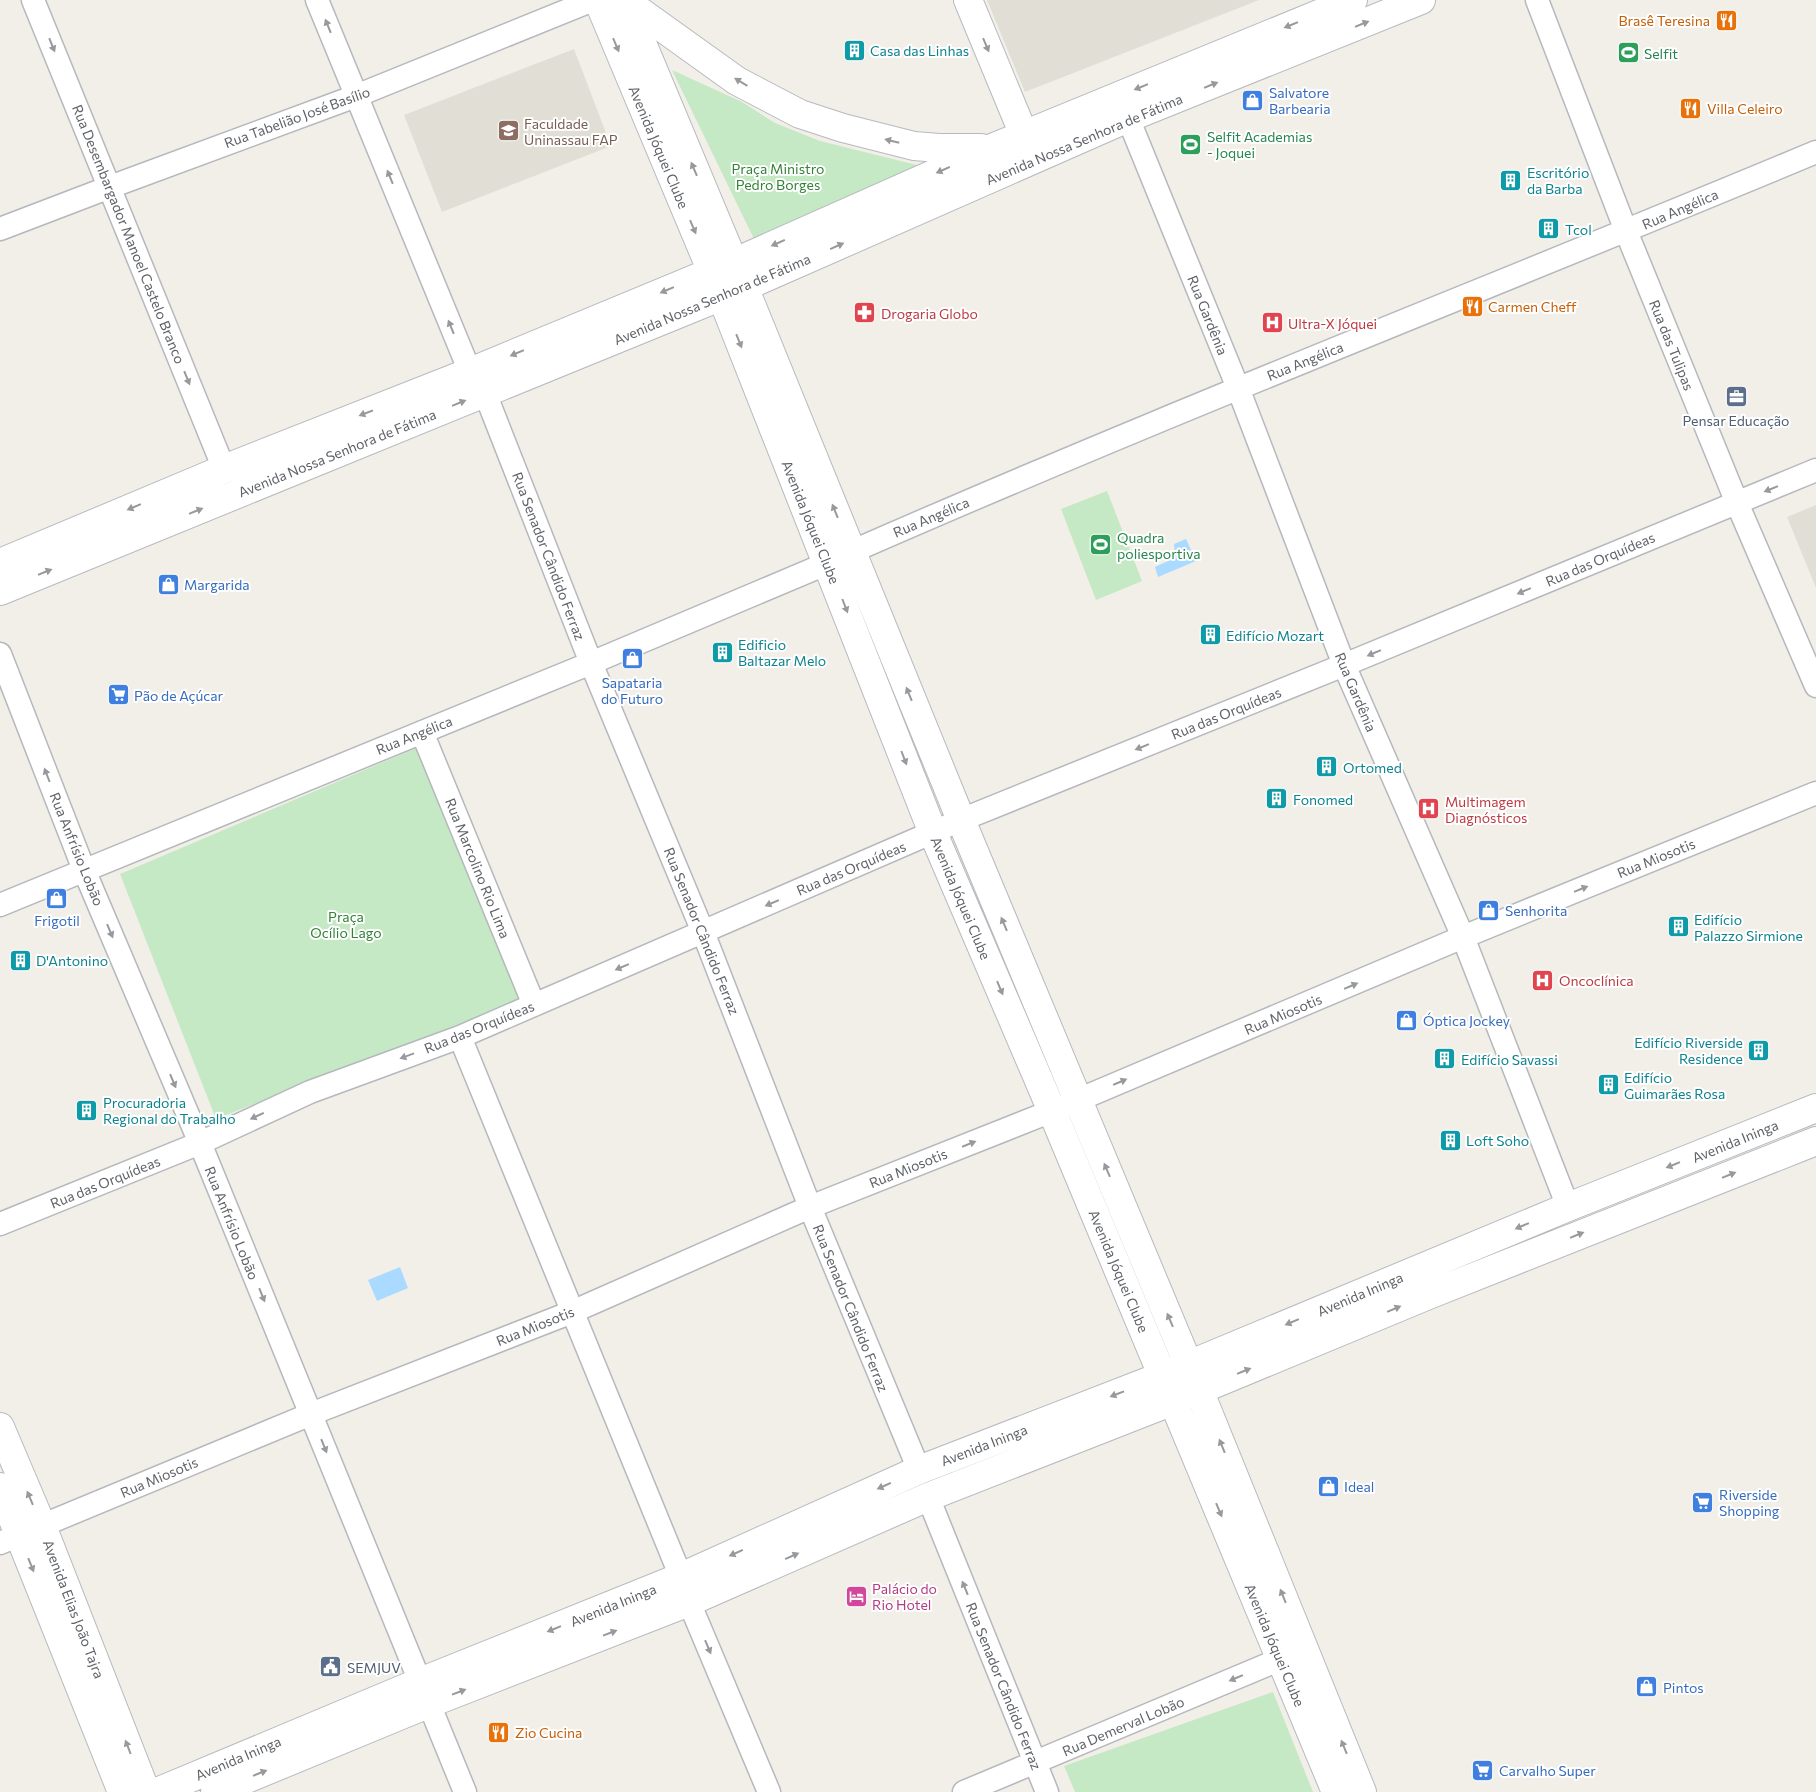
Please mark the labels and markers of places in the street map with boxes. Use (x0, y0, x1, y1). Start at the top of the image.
restaurant icon: Brasê Teresina (1714, 8, 1738, 32)
place label: Brasê Teresina (1618, 12, 1710, 29)
building icon: Casa das Linhas (842, 38, 866, 62)
sports icon: Selfit (1616, 41, 1640, 65)
place label: Casa das Linhas (870, 42, 969, 59)
place label: Selfit (1644, 45, 1678, 62)
place label: Salvatore Barbearia (1269, 84, 1330, 117)
shop icon: Salvatore Barbearia (1241, 88, 1265, 112)
restaurant icon: Villa Celeiro (1679, 96, 1703, 120)
place label: Villa Celeiro (1707, 100, 1783, 117)
place label: Faculdade Uninassau FAP (524, 115, 618, 148)
school or university icon: Faculdade Uninassau FAP (496, 119, 520, 143)
place label: Selfit Academias - Joquei (1207, 128, 1312, 161)
sports icon: Selfit Academias - Joquei (1179, 132, 1203, 156)
place label: Escritório da Barba (1527, 164, 1589, 197)
building icon: Escritório da Barba (1499, 168, 1523, 192)
building icon: Tcol (1537, 217, 1561, 241)
place label: Tcol (1565, 221, 1592, 238)
restaurant icon: Carmen Cheff (1460, 294, 1484, 318)
place label: Carmen Cheff (1488, 298, 1577, 315)
pharmacy icon: Drogaria Globo (853, 301, 877, 325)
place label: Drogaria Globo (881, 305, 978, 322)
hospital icon: Ultra-X Jóquei (1260, 311, 1284, 335)
place label: Ultra-X Jóquei (1288, 315, 1377, 332)
office icon: Pensar Educação (1724, 385, 1748, 409)
place label: Pensar Educação (1683, 412, 1789, 429)
place label: Quadra poliesportiva (1117, 529, 1201, 562)
sports icon: Quadra poliesportiva (1089, 533, 1113, 557)
shop icon: Margarida (156, 572, 180, 596)
place label: Margarida (184, 576, 250, 593)
building icon: Edifício Mozart (1198, 623, 1222, 647)
place label: Edifício Mozart (1226, 627, 1324, 644)
place label: Edificio Baltazar Melo (738, 636, 826, 669)
building icon: Edificio Baltazar Melo (710, 640, 734, 664)
shop icon: Sapataria do Futuro (620, 647, 644, 671)
place label: Sapataria do Futuro (601, 674, 663, 707)
supermarket icon: Pão de Açúcar (106, 683, 130, 707)
place label: Pão de Açúcar (134, 687, 224, 704)
building icon: Ortomed (1315, 755, 1339, 779)
place label: Ortomed (1343, 759, 1402, 776)
building icon: Fonomed (1265, 787, 1289, 811)
place label: Fonomed (1293, 791, 1353, 808)
place label: Multimagem Diagnósticos (1445, 793, 1527, 826)
hospital icon: Multimagem Diagnósticos (1417, 797, 1441, 821)
shop icon: Frigotil (45, 886, 69, 910)
shop icon: Senhorita (1477, 898, 1501, 922)
place label: Senhorita (1505, 902, 1567, 919)
place label: Edifício Palazzo Sirmione (1694, 911, 1803, 944)
place label: Frigotil (34, 912, 80, 929)
building icon: Edifício Palazzo Sirmione (1666, 915, 1690, 939)
building icon: D'Antonino (8, 948, 32, 972)
place label: D'Antonino (36, 952, 108, 969)
hospital icon: Oncoclínica (1531, 968, 1555, 992)
place label: Oncoclínica (1559, 972, 1634, 989)
shop icon: Óptica Jockey (1395, 1008, 1419, 1032)
place label: Óptica Jockey (1423, 1012, 1510, 1029)
place label: Edifício Riverside Residence (1634, 1034, 1743, 1067)
building icon: Edifício Riverside Residence (1747, 1038, 1771, 1062)
building icon: Edifício Savassi (1433, 1047, 1457, 1071)
place label: Edifício Savassi (1461, 1051, 1558, 1068)
place label: Edifício Guimarães Rosa (1624, 1069, 1725, 1102)
building icon: Edifício Guimarães Rosa (1596, 1073, 1620, 1097)
place label: Procuradoria Regional do Trabalho (103, 1094, 236, 1127)
building icon: Procuradoria Regional do Trabalho (75, 1098, 99, 1122)
building icon: Loft Soho (1438, 1128, 1462, 1152)
place label: Loft Soho (1466, 1132, 1529, 1149)
shop icon: Ideal (1316, 1474, 1340, 1498)
place label: Ideal (1344, 1478, 1374, 1495)
place label: Riverside Shopping (1719, 1486, 1780, 1519)
supermarket icon: Riverside Shopping (1691, 1490, 1715, 1514)
place label: Palácio do Rio Hotel (872, 1580, 937, 1613)
hotel icon: Palácio do Rio Hotel (844, 1584, 868, 1608)
public building icon: SEMJUV (319, 1655, 343, 1679)
place label: SEMJUV (347, 1659, 401, 1676)
shop icon: Pintos (1635, 1675, 1659, 1699)
place label: Pintos (1663, 1679, 1704, 1696)
restaurant icon: Zio Cucina (487, 1720, 511, 1744)
place label: Zio Cucina (515, 1724, 582, 1741)
supermarket icon: Carvalho Super (1471, 1758, 1495, 1782)
place label: Carvalho Super (1499, 1762, 1596, 1779)

